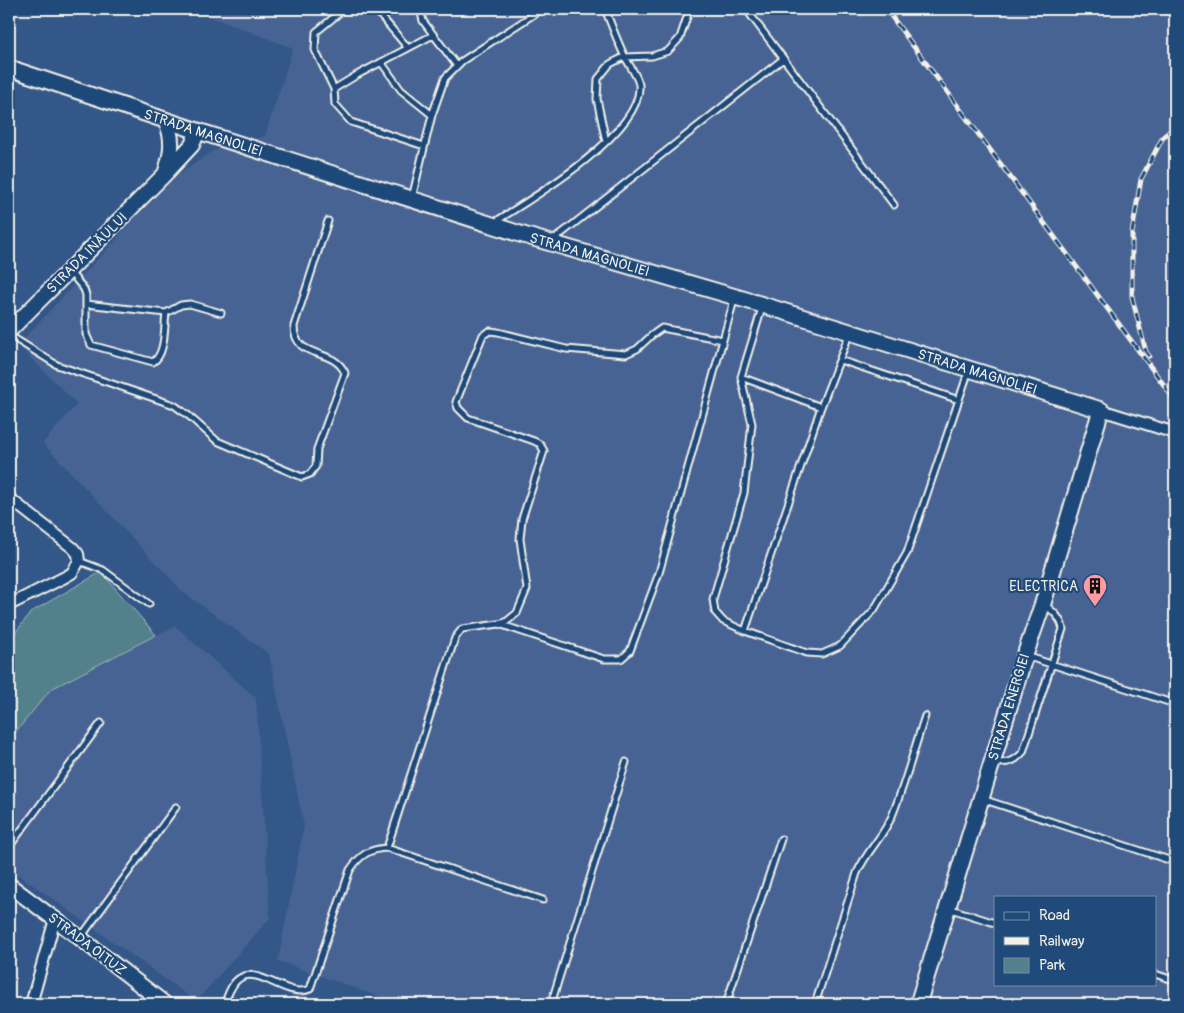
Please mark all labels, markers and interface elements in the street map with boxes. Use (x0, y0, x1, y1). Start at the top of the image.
street label: STRADA MAGNOLIEI (142, 105, 265, 160)
street label: STRADA INĂULUI (42, 208, 131, 297)
street label: STRADA MAGNOLIEI (528, 229, 652, 280)
street label: STRADA MAGNOLIEI (916, 345, 1039, 398)
building icon: ELECTRICA (1082, 573, 1108, 607)
place label: ELECTRICA (1009, 578, 1078, 595)
street label: STRADA ENERGIEI (985, 651, 1033, 763)
legend (994, 896, 1156, 986)
text: Road (1039, 906, 1070, 925)
street label: STRADA OITUZ (45, 909, 130, 979)
text: Railway (1039, 932, 1085, 951)
text: Park (1039, 956, 1066, 975)

